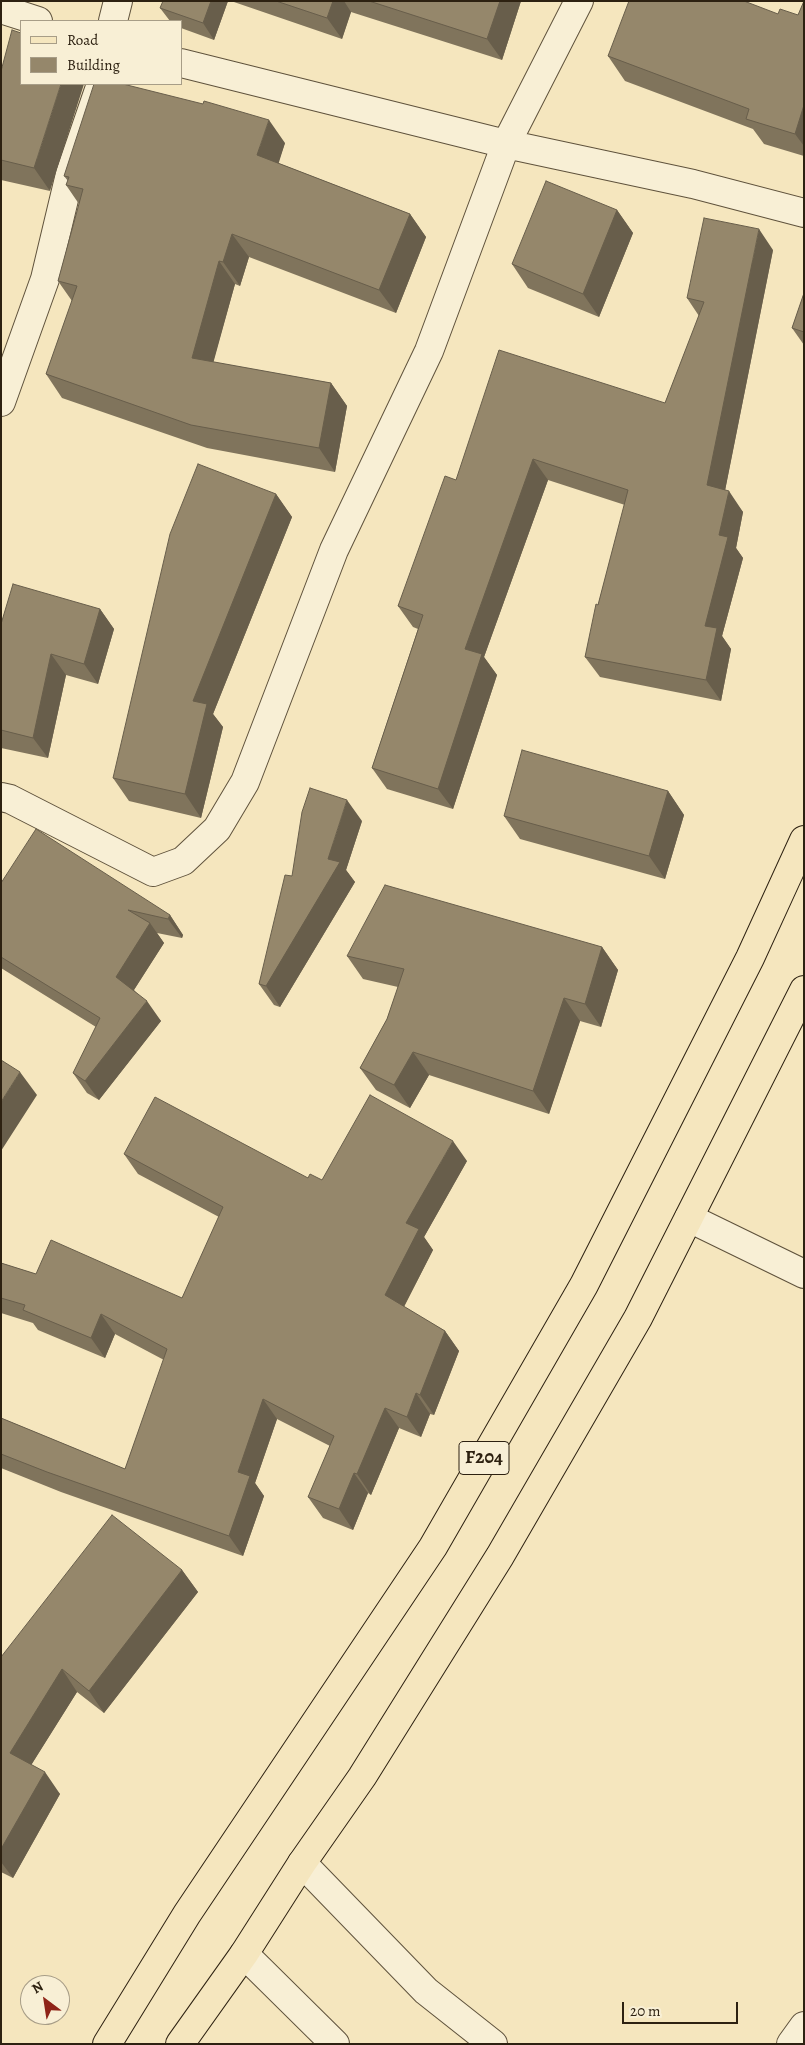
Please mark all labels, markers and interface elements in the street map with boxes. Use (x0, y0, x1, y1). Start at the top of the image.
legend (20, 20, 182, 85)
text: Road (67, 30, 98, 50)
text: Building (67, 55, 120, 75)
road number: F204 (459, 1442, 509, 1475)
north arrow (20, 1975, 70, 2025)
text: N (28, 1977, 47, 1998)
scale bar (625, 1992, 741, 2024)
text: 20 m (630, 2001, 661, 2021)

